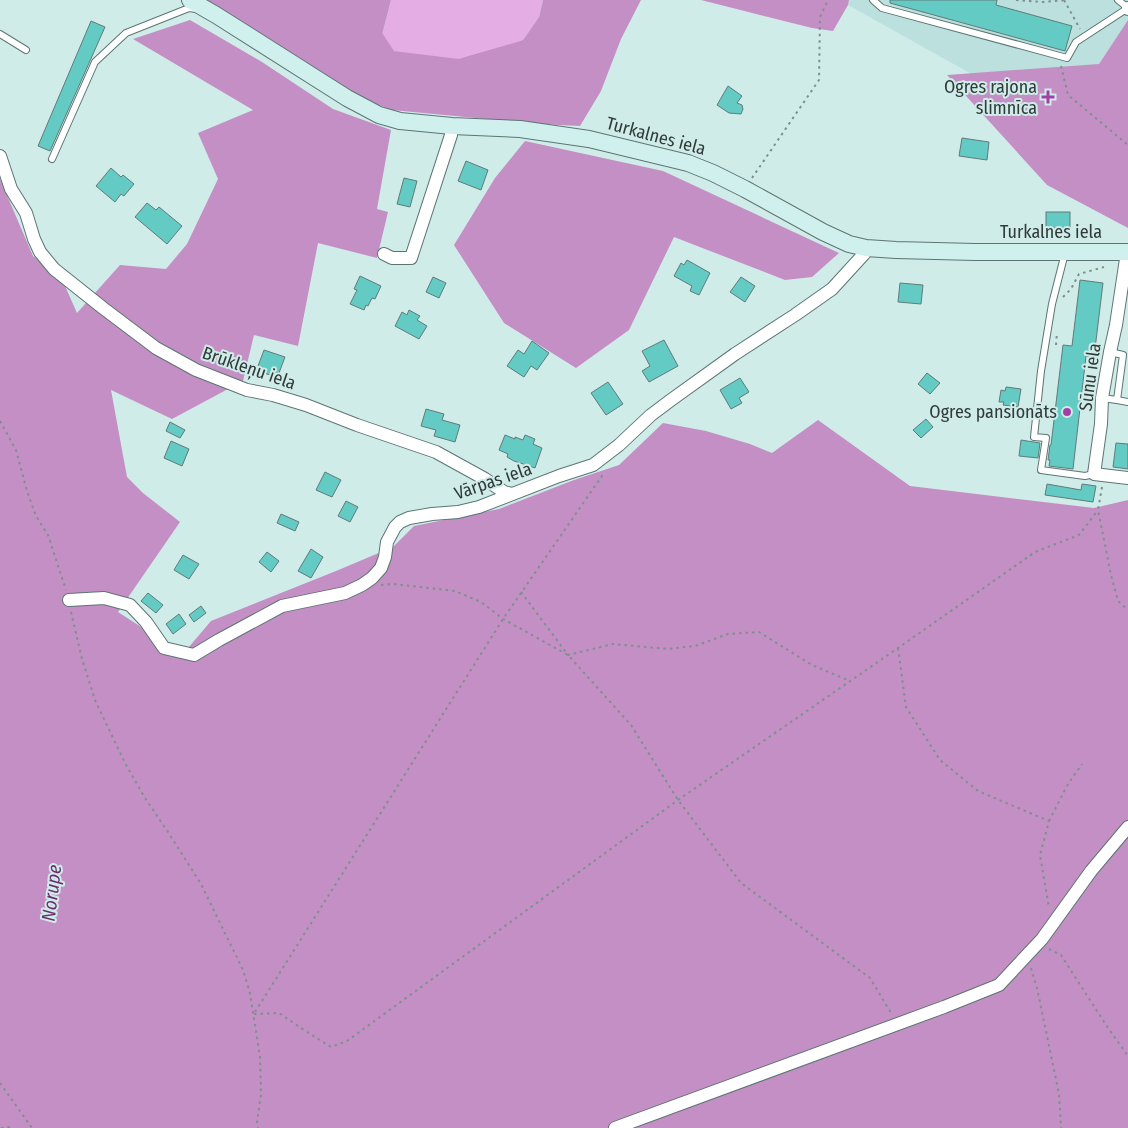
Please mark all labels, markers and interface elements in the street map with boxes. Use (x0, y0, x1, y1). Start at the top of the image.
place label: Ogres rajona slimnīca (944, 76, 1037, 119)
marker: Ogres rajona slimnīca (1041, 90, 1055, 104)
street label: Turkalnes iela (604, 112, 708, 160)
street label: Turkalnes iela (1000, 221, 1102, 243)
street label: Sūnu iela (1074, 341, 1106, 412)
street label: Brūkleņu iela (199, 342, 299, 394)
place label: Ogres pansionāts (929, 401, 1057, 423)
marker: Ogres pansionāts (1061, 406, 1073, 418)
street label: Vārpas iela (451, 457, 535, 505)
water label: Norupe (37, 863, 66, 923)

